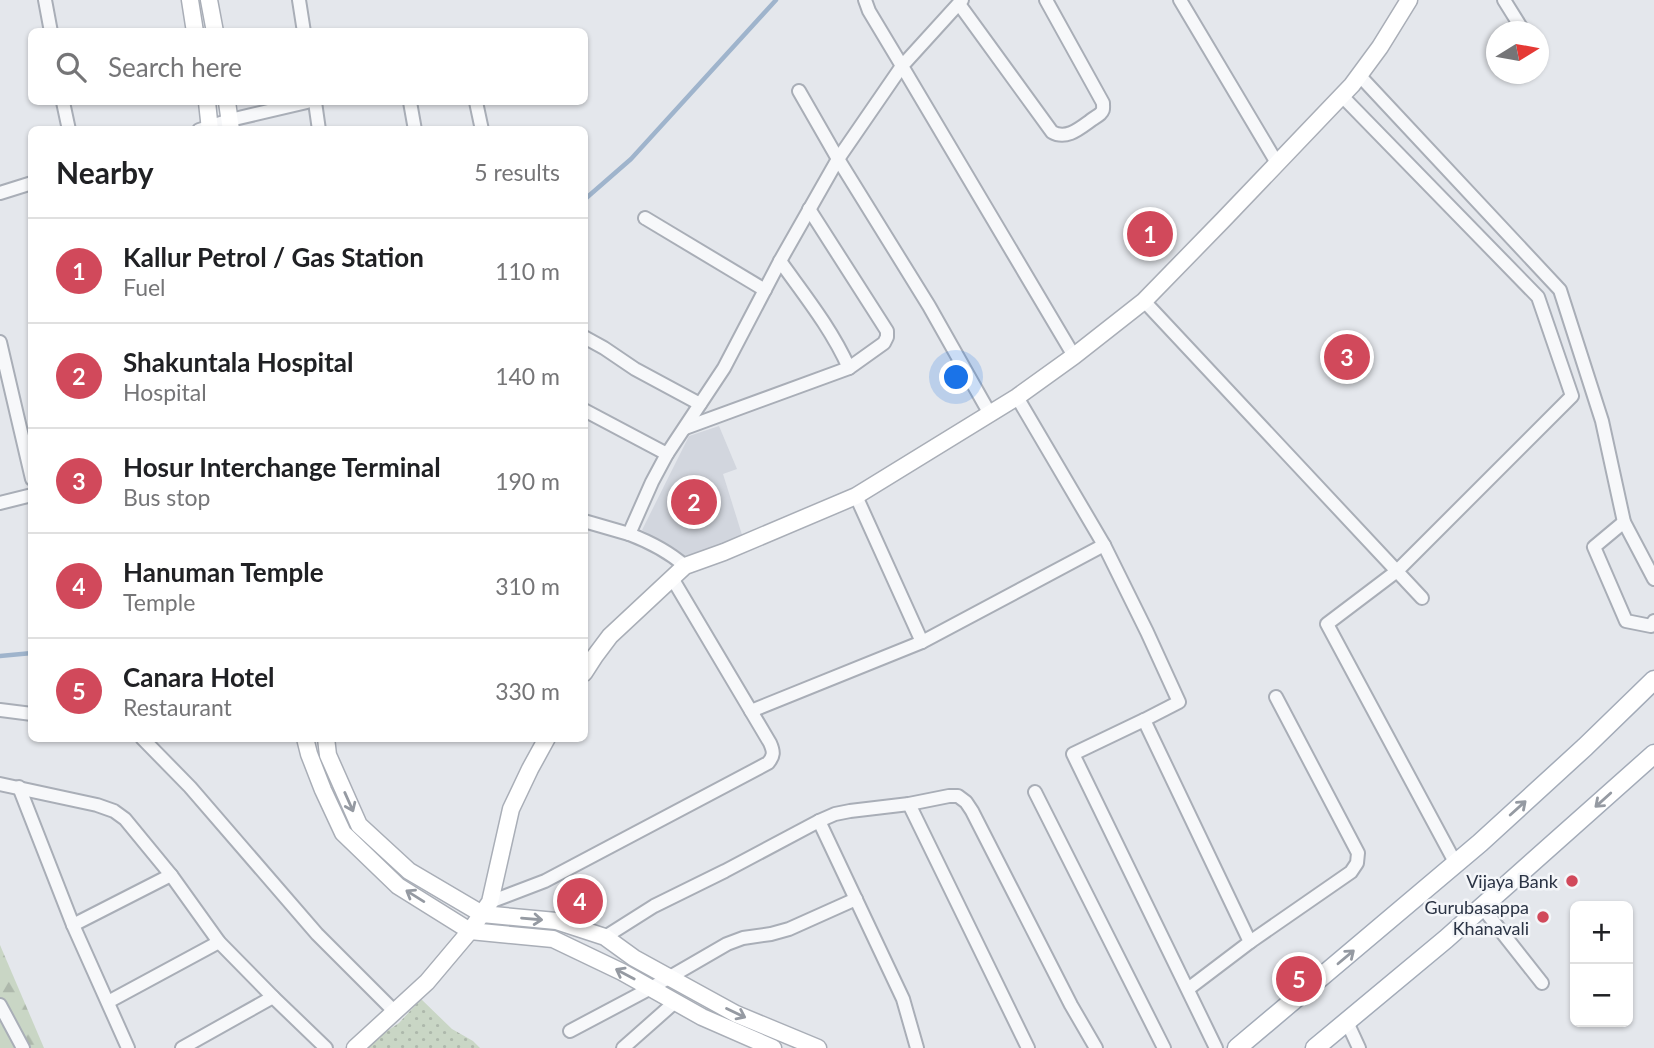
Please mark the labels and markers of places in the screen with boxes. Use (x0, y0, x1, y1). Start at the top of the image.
pin: 1 (1127, 208, 1173, 260)
pin: 3 (1324, 331, 1370, 383)
pin: 2 (671, 476, 717, 528)
place label: Vijaya Bank (1466, 870, 1559, 892)
marker: Vijaya Bank (1564, 873, 1580, 889)
pin: 4 (557, 875, 603, 927)
place label: Gurubasappa Khanavali (1424, 896, 1529, 939)
marker: Gurubasappa Khanavali (1535, 909, 1551, 925)
pin: 5 (1276, 953, 1322, 1005)

